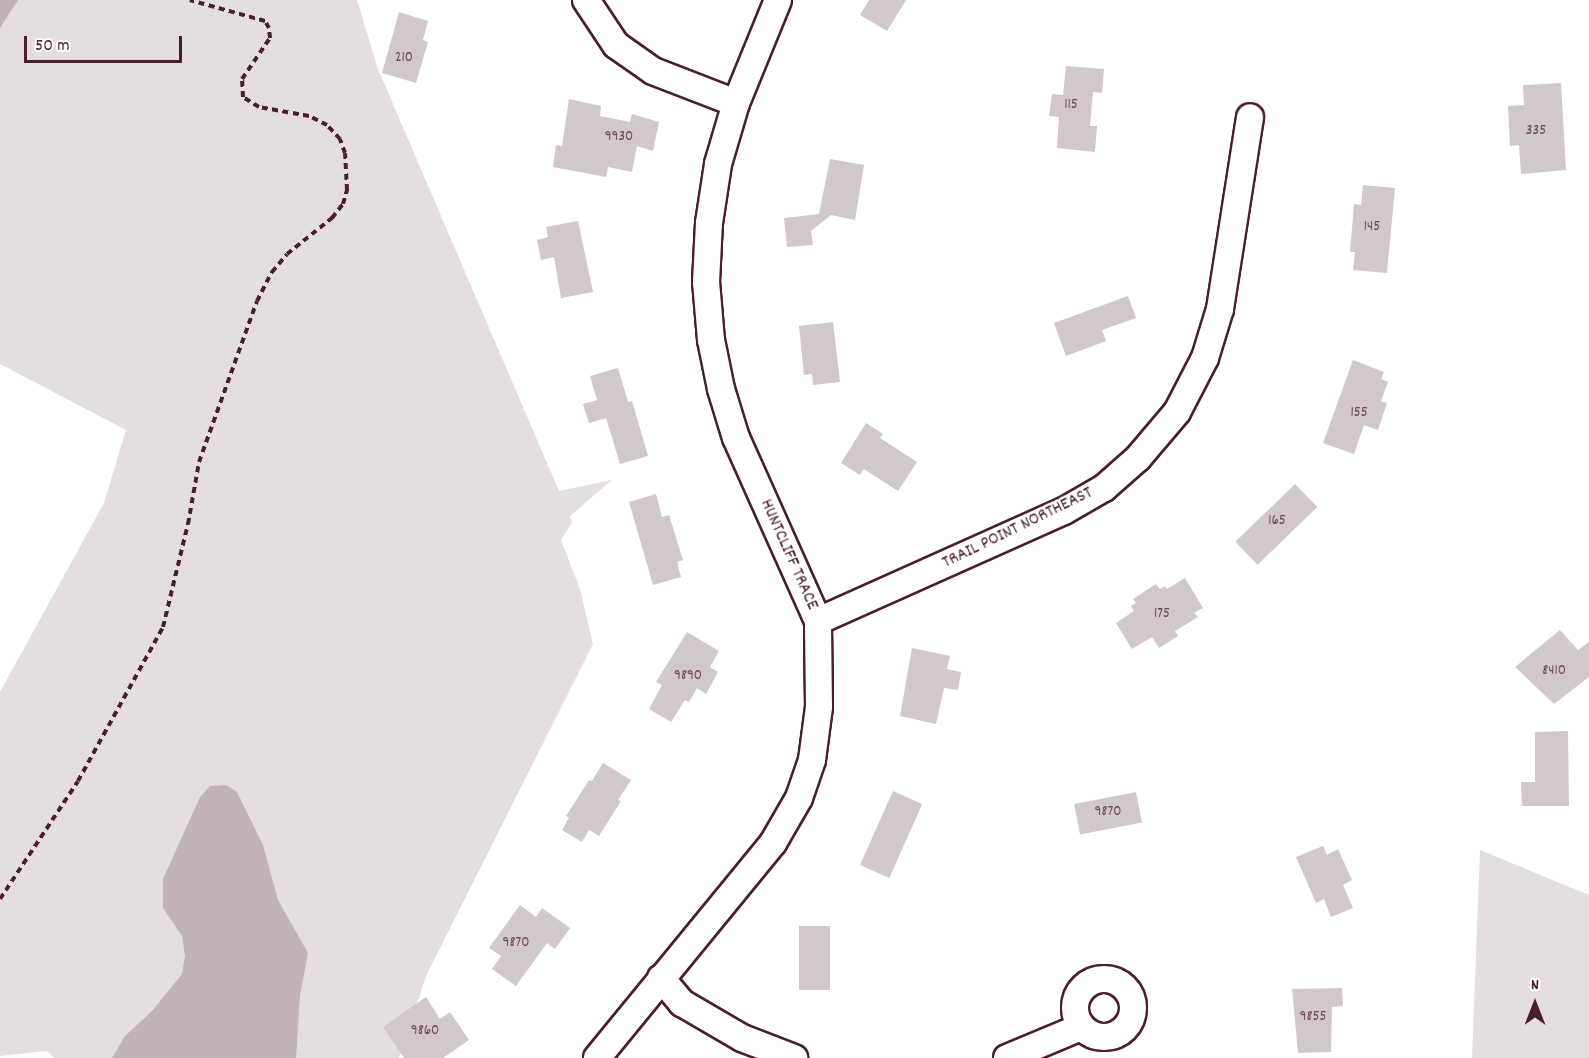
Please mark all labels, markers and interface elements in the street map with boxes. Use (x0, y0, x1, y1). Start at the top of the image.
scale bar (27, 24, 184, 62)
text: 50 m (35, 34, 70, 59)
house number: 210 (395, 50, 413, 68)
house number: 115 (1064, 97, 1078, 115)
house number: 335 (1526, 123, 1546, 141)
house number: 9930 (605, 129, 633, 147)
house number: 145 (1364, 219, 1380, 237)
house number: 155 (1350, 405, 1368, 423)
street label: TRAIL POINT NORTHEAST (939, 483, 1097, 575)
street label: HUNTCLIFF TRACE (754, 496, 822, 614)
house number: 165 (1268, 513, 1286, 531)
house number: 175 (1154, 606, 1170, 624)
house number: 8410 (1542, 663, 1566, 681)
house number: 9890 (674, 668, 702, 686)
house number: 9870 (1095, 804, 1121, 822)
house number: 9870 (503, 935, 529, 953)
north arrow (1505, 974, 1565, 1034)
text: N (1531, 974, 1539, 997)
house number: 9855 (1300, 1009, 1326, 1027)
house number: 9860 (411, 1023, 439, 1041)

